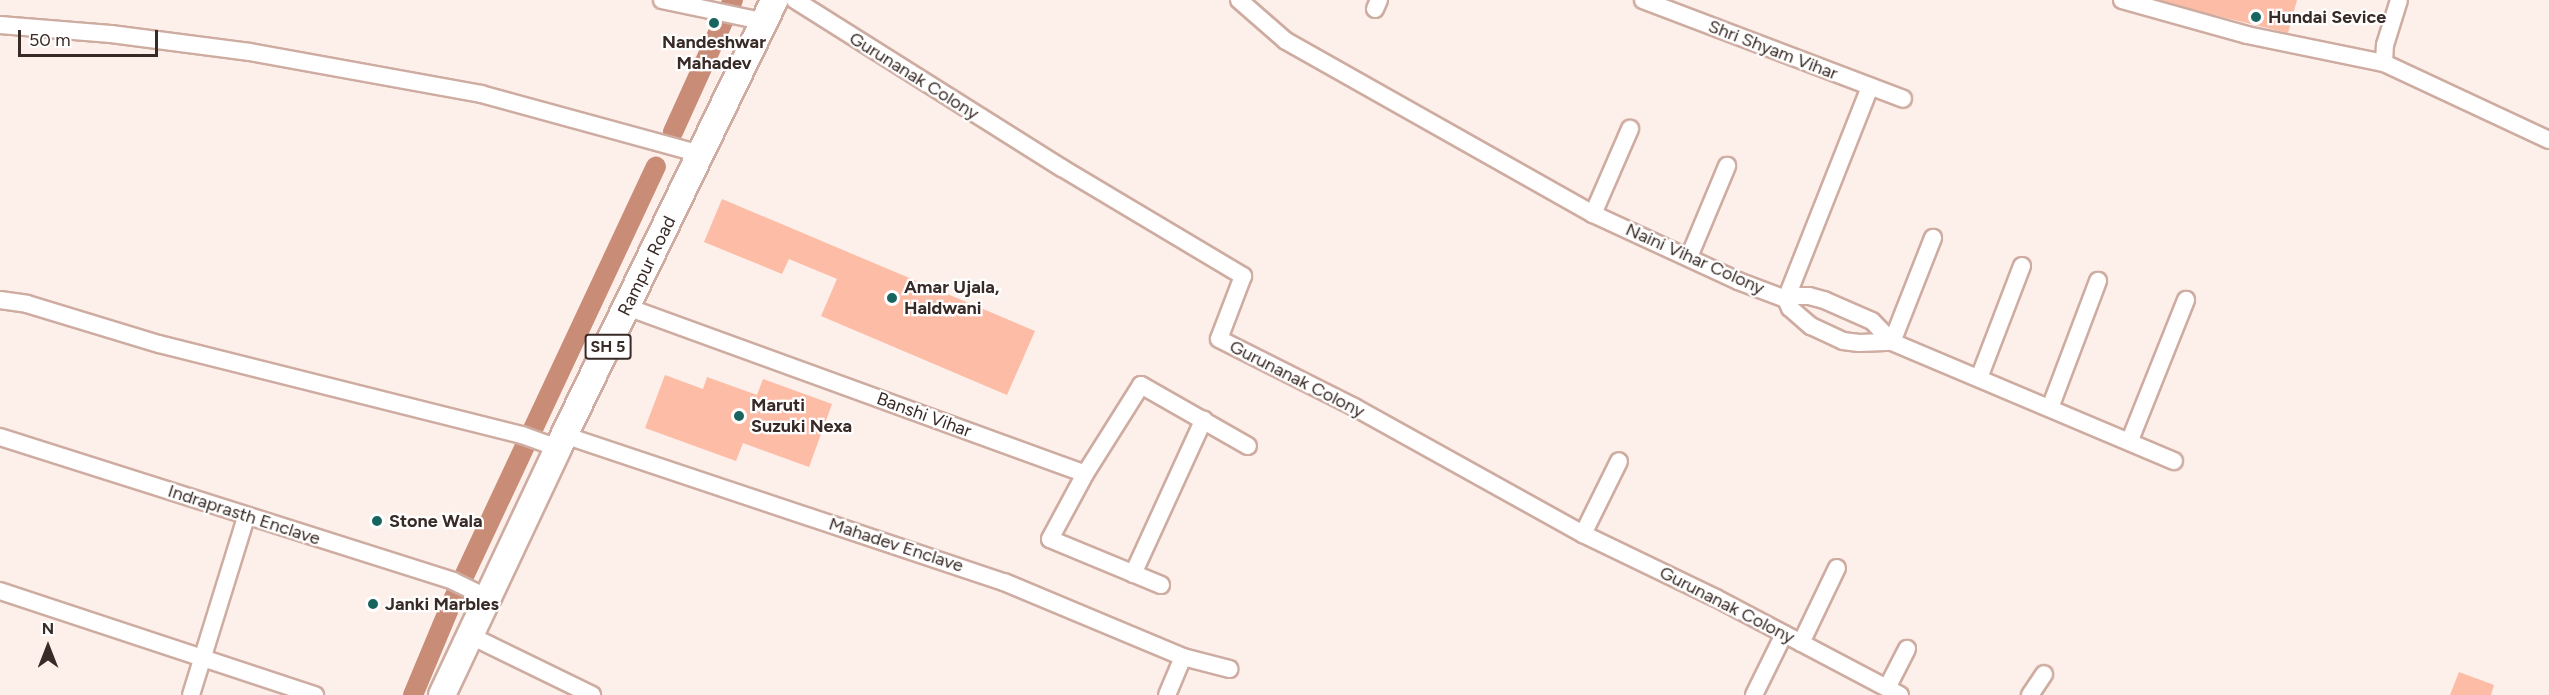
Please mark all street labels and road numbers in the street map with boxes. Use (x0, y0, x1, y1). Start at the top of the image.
street label: Shri Shyam Vihar (1705, 15, 1841, 85)
street label: Gurunanak Colony (845, 27, 983, 125)
street label: Rampur Road (614, 213, 680, 319)
street label: Naini Vihar Colony (1622, 219, 1768, 299)
road number: SH 5 (584, 334, 632, 360)
street label: Gurunanak Colony (1226, 336, 1368, 422)
street label: Banshi Vihar (874, 388, 974, 442)
street label: Indraprasth Enclave (165, 480, 323, 550)
street label: Mahadev Enclave (826, 513, 966, 577)
street label: Gurunanak Colony (1656, 562, 1798, 648)

